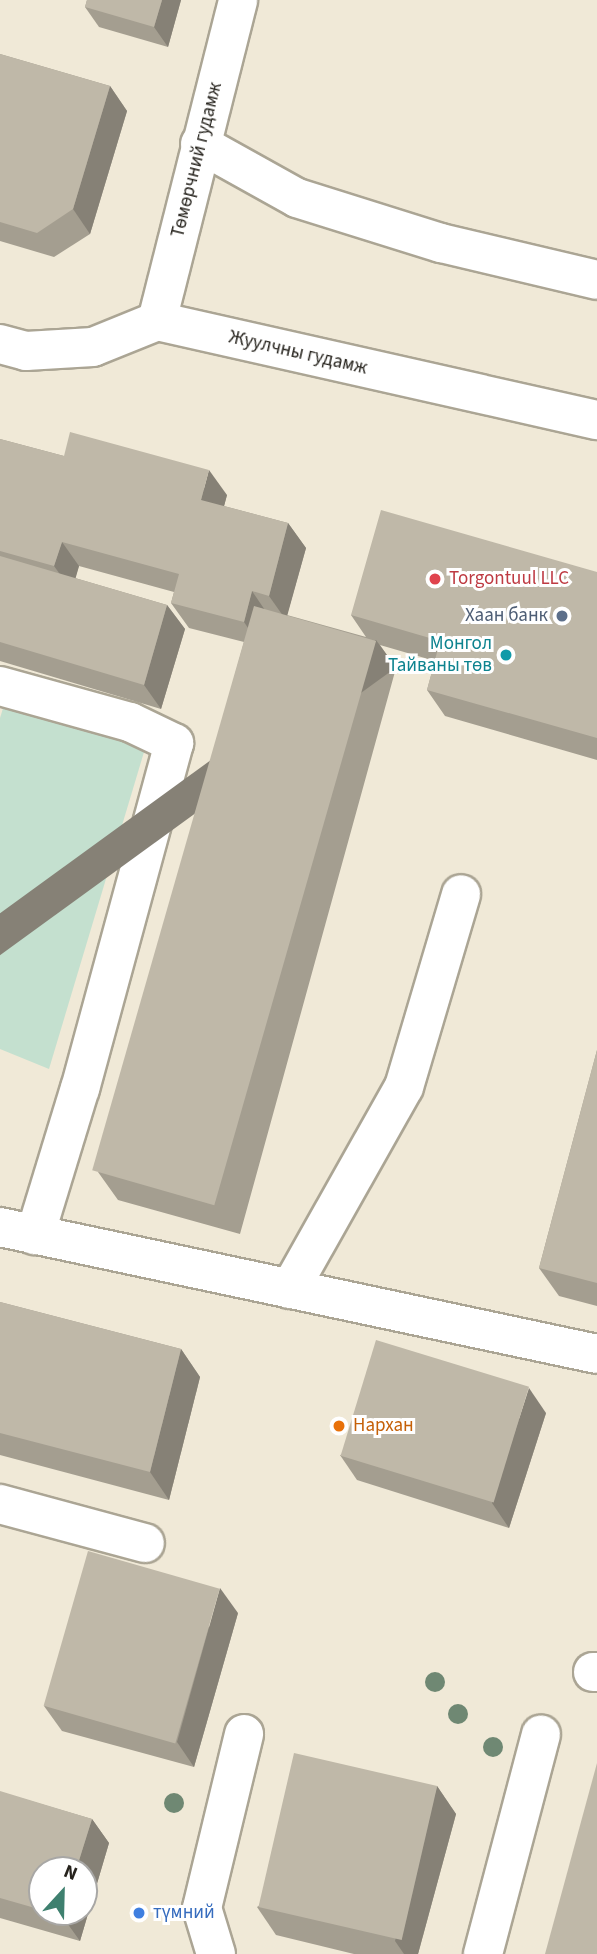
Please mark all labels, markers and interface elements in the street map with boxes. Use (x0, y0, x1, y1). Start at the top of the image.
street label: Төмөрчний гудамж (167, 80, 227, 240)
street label: Жуулчны гудамж (227, 326, 369, 380)
place label: Torgontuul LLC (449, 568, 569, 590)
marker: Torgontuul LLC (427, 571, 443, 587)
place label: Хаан банк (465, 605, 548, 627)
marker: Хаан банк (554, 608, 570, 624)
place label: Монгол Тайваны төв (388, 633, 492, 677)
marker: Монгол Тайваны төв (498, 647, 514, 663)
place label: Нархан (353, 1415, 414, 1437)
marker: Нархан (331, 1418, 347, 1434)
north arrow (28, 1856, 98, 1926)
text: N (59, 1858, 81, 1888)
place label: түмний (153, 1902, 215, 1924)
marker: түмний (131, 1905, 147, 1921)

